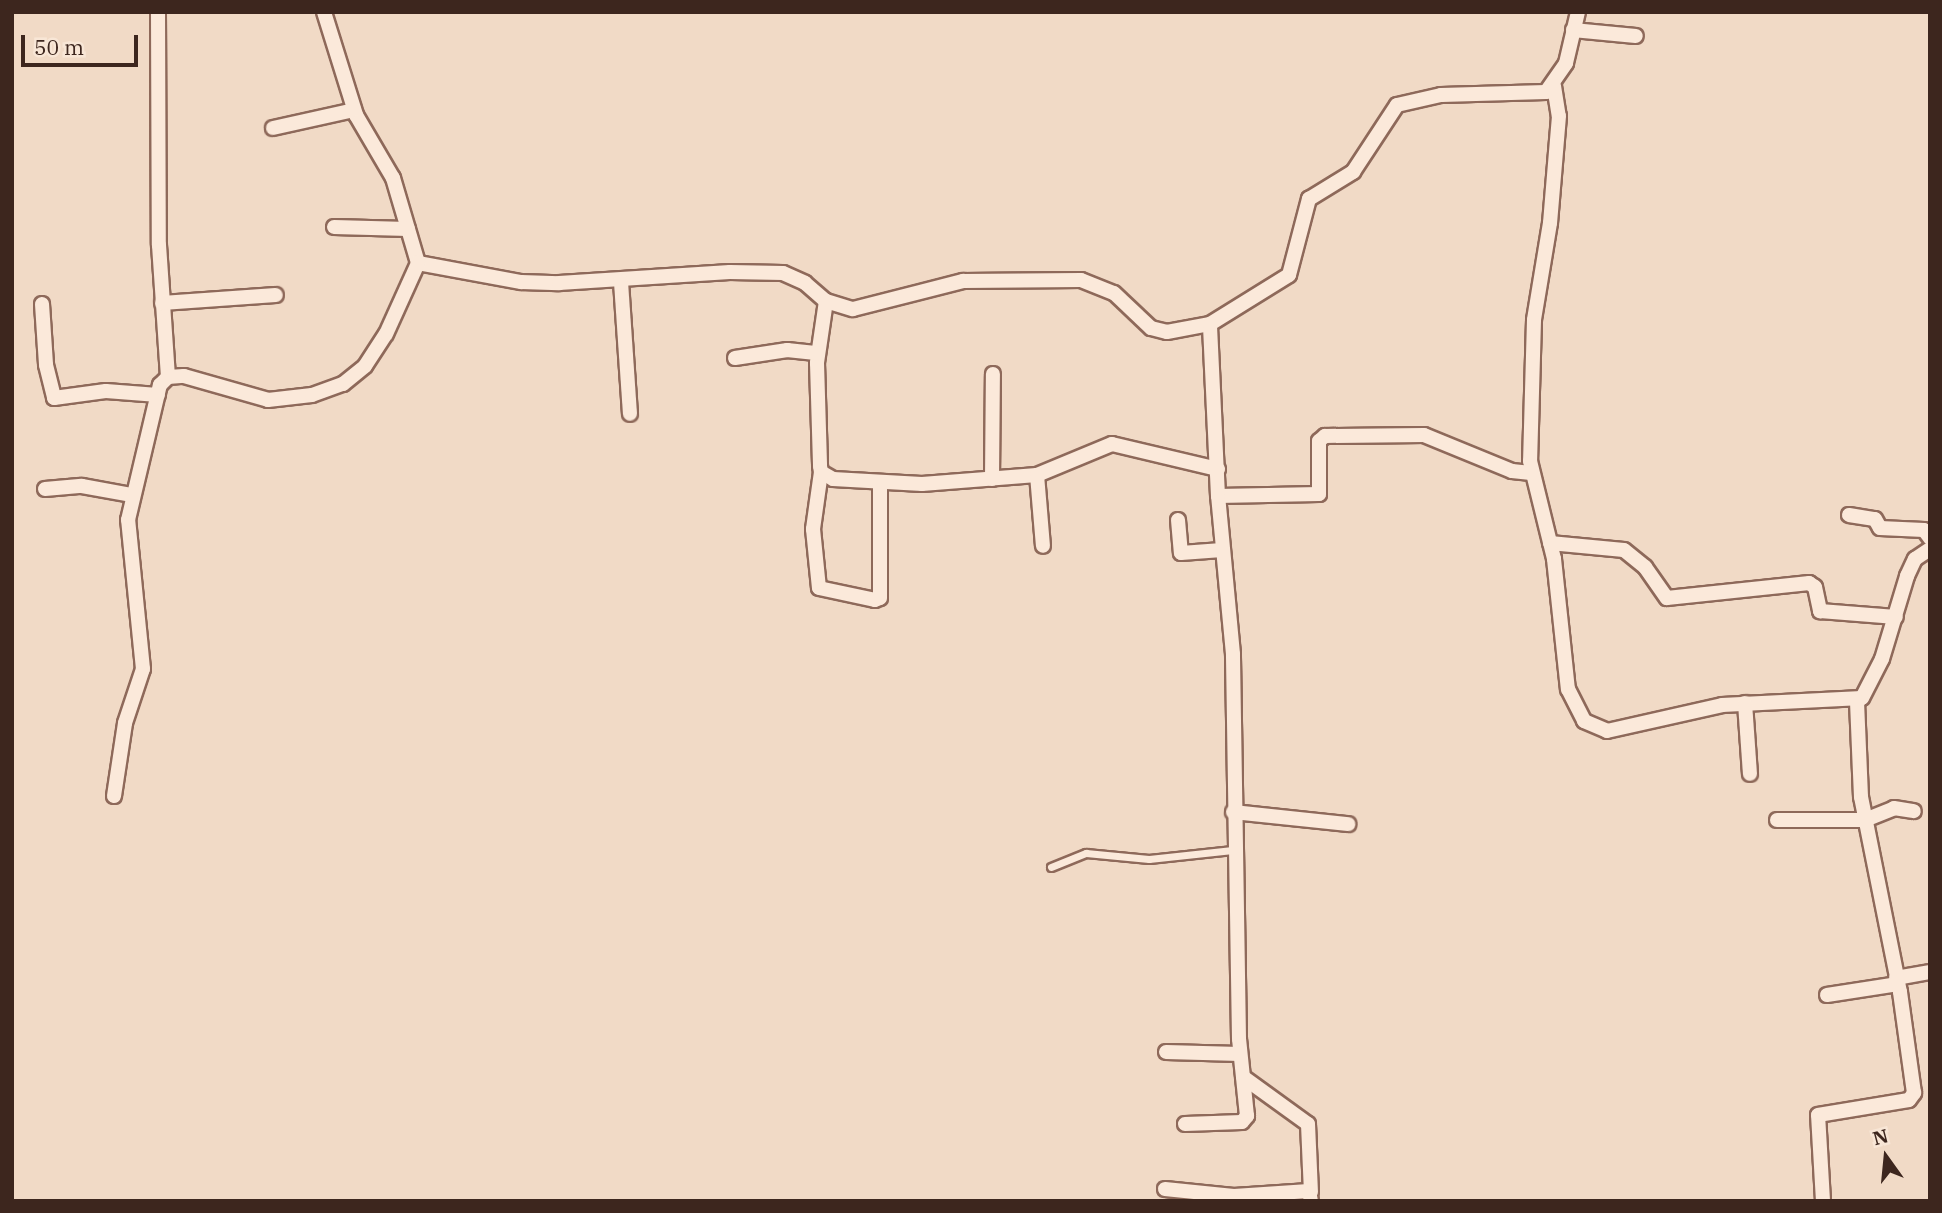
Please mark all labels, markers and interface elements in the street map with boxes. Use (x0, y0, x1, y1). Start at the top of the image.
scale bar (24, 21, 142, 65)
text: 50 m (34, 33, 84, 61)
north arrow (1851, 1122, 1921, 1192)
text: N (1870, 1123, 1891, 1150)

